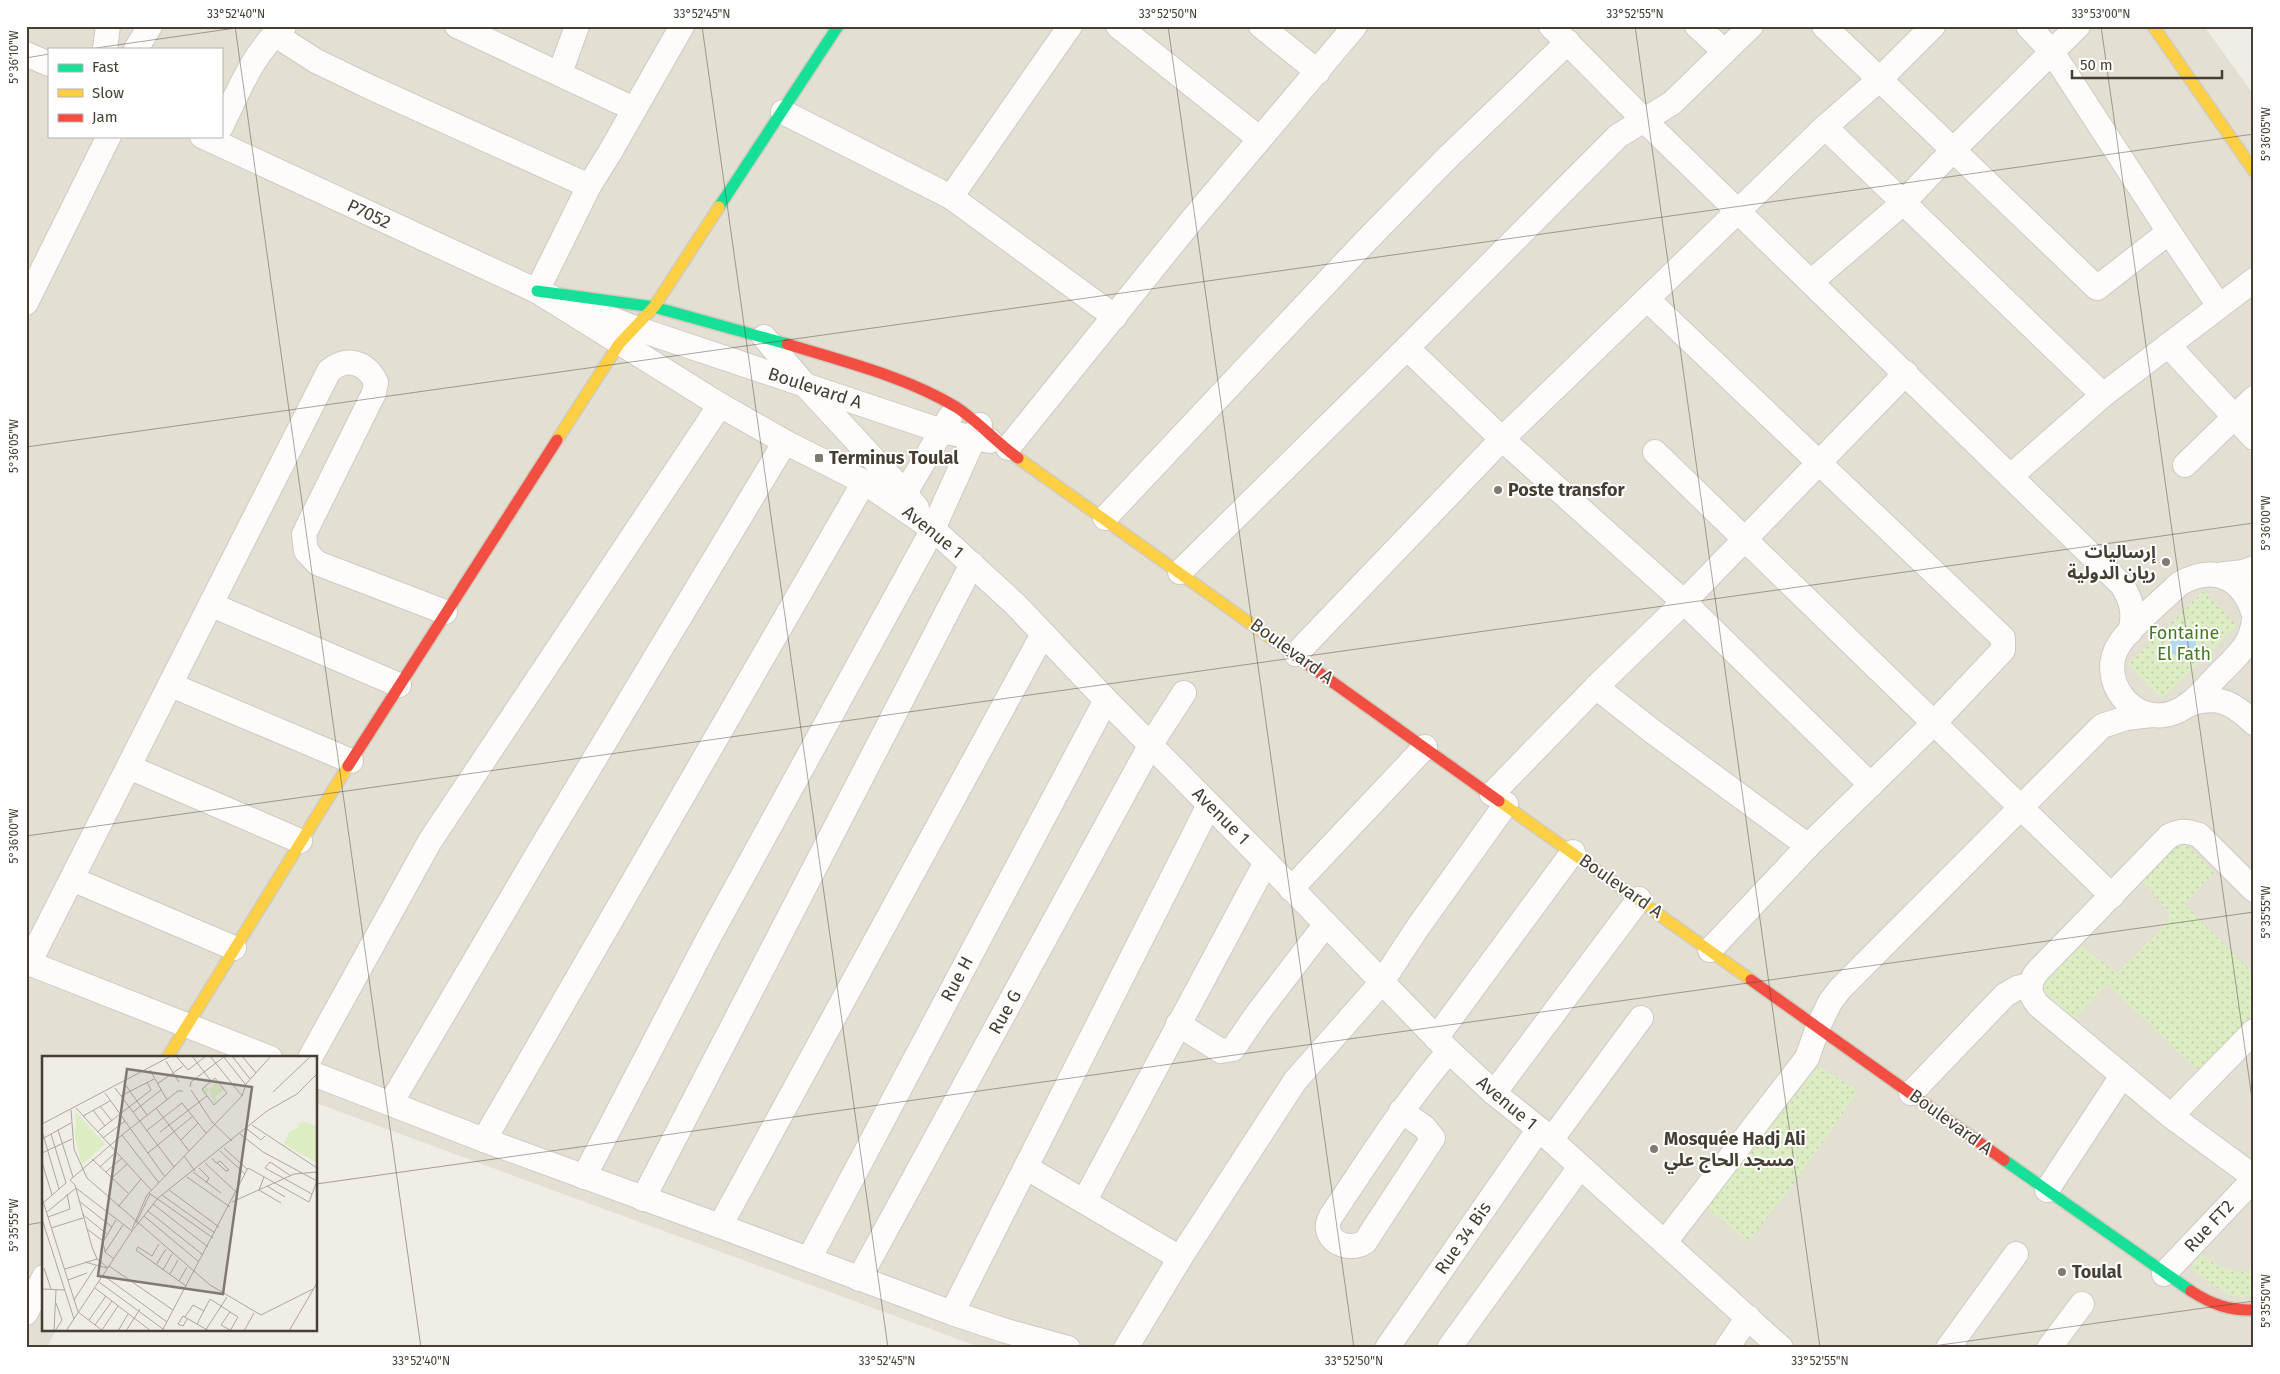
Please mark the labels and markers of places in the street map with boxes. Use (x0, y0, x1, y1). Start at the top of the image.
place label: Terminus Toulal (829, 447, 959, 469)
marker: Terminus Toulal (813, 452, 825, 464)
place label: Poste transfor (1508, 479, 1626, 501)
marker: Poste transfor (1492, 484, 1504, 496)
place label: إرساليات ریان الدولية (2067, 541, 2157, 584)
marker: إرساليات ریان الدولية (2160, 556, 2172, 568)
place label: Mosquée Hadj Ali مسجد الحاج علي (1664, 1128, 1806, 1174)
marker: Mosquée Hadj Ali مسجد الحاج علي (1648, 1143, 1660, 1155)
place label: Toulal (2072, 1261, 2122, 1283)
marker: Toulal (2056, 1266, 2068, 1278)

